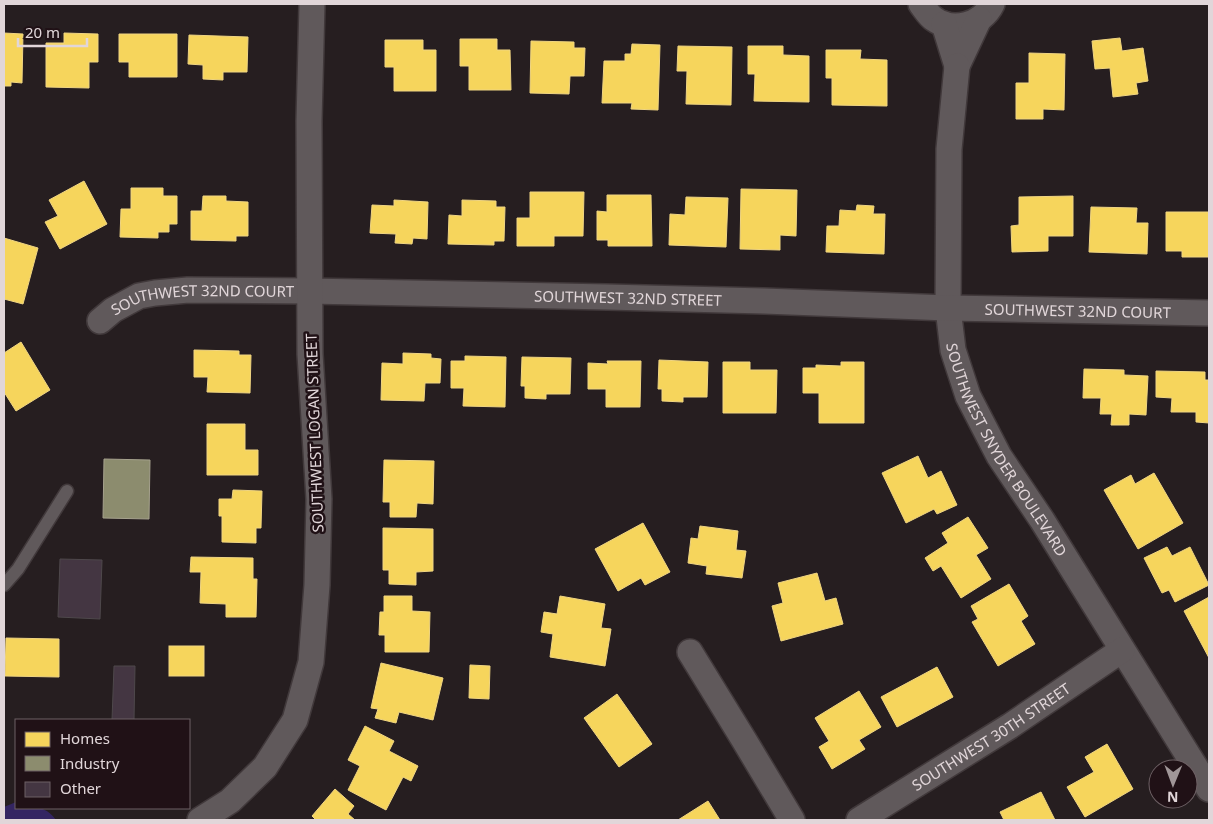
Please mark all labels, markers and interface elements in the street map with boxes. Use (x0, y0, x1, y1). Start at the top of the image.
scale bar (18, 15, 86, 47)
text: 20 m (25, 22, 60, 42)
street label: SOUTHWEST 32ND COURT (107, 280, 295, 319)
street label: SOUTHWEST 32ND STREET (534, 286, 723, 310)
street label: SOUTHWEST 32ND COURT (984, 299, 1172, 322)
street label: SOUTHWEST LOGAN STREET (301, 332, 327, 533)
street label: SOUTHWEST SNYDER BOULEVARD (942, 342, 1072, 560)
street label: SOUTHWEST 30TH STREET (908, 678, 1074, 795)
legend (15, 719, 190, 809)
text: Homes (60, 728, 110, 748)
text: Industry (60, 753, 120, 773)
north arrow (1148, 759, 1198, 809)
text: Other (60, 778, 101, 798)
text: N (1167, 788, 1179, 807)

